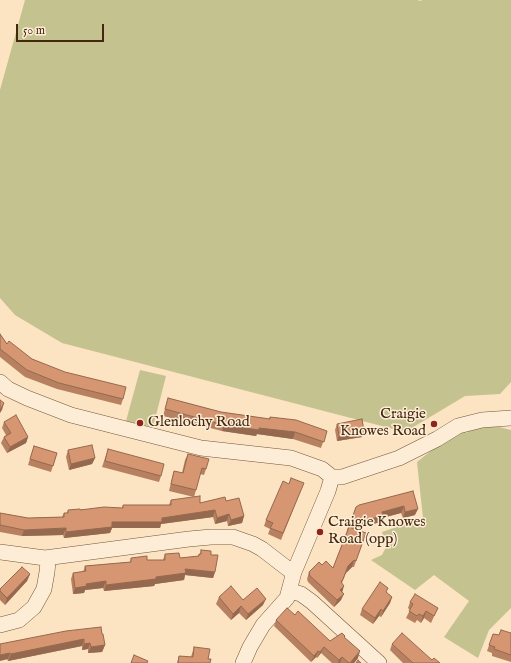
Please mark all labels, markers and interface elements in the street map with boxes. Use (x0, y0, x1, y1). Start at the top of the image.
scale bar (18, 16, 106, 42)
text: 50 m (23, 23, 45, 38)
place label: Craigie Knowes Road (340, 406, 426, 441)
place label: Glenlochy Road (148, 414, 250, 432)
marker: Glenlochy Road (135, 418, 145, 428)
marker: Craigie Knowes Road (429, 419, 439, 429)
place label: Craigie Knowes Road (opp) (328, 514, 426, 549)
marker: Craigie Knowes Road (opp) (315, 527, 325, 537)

